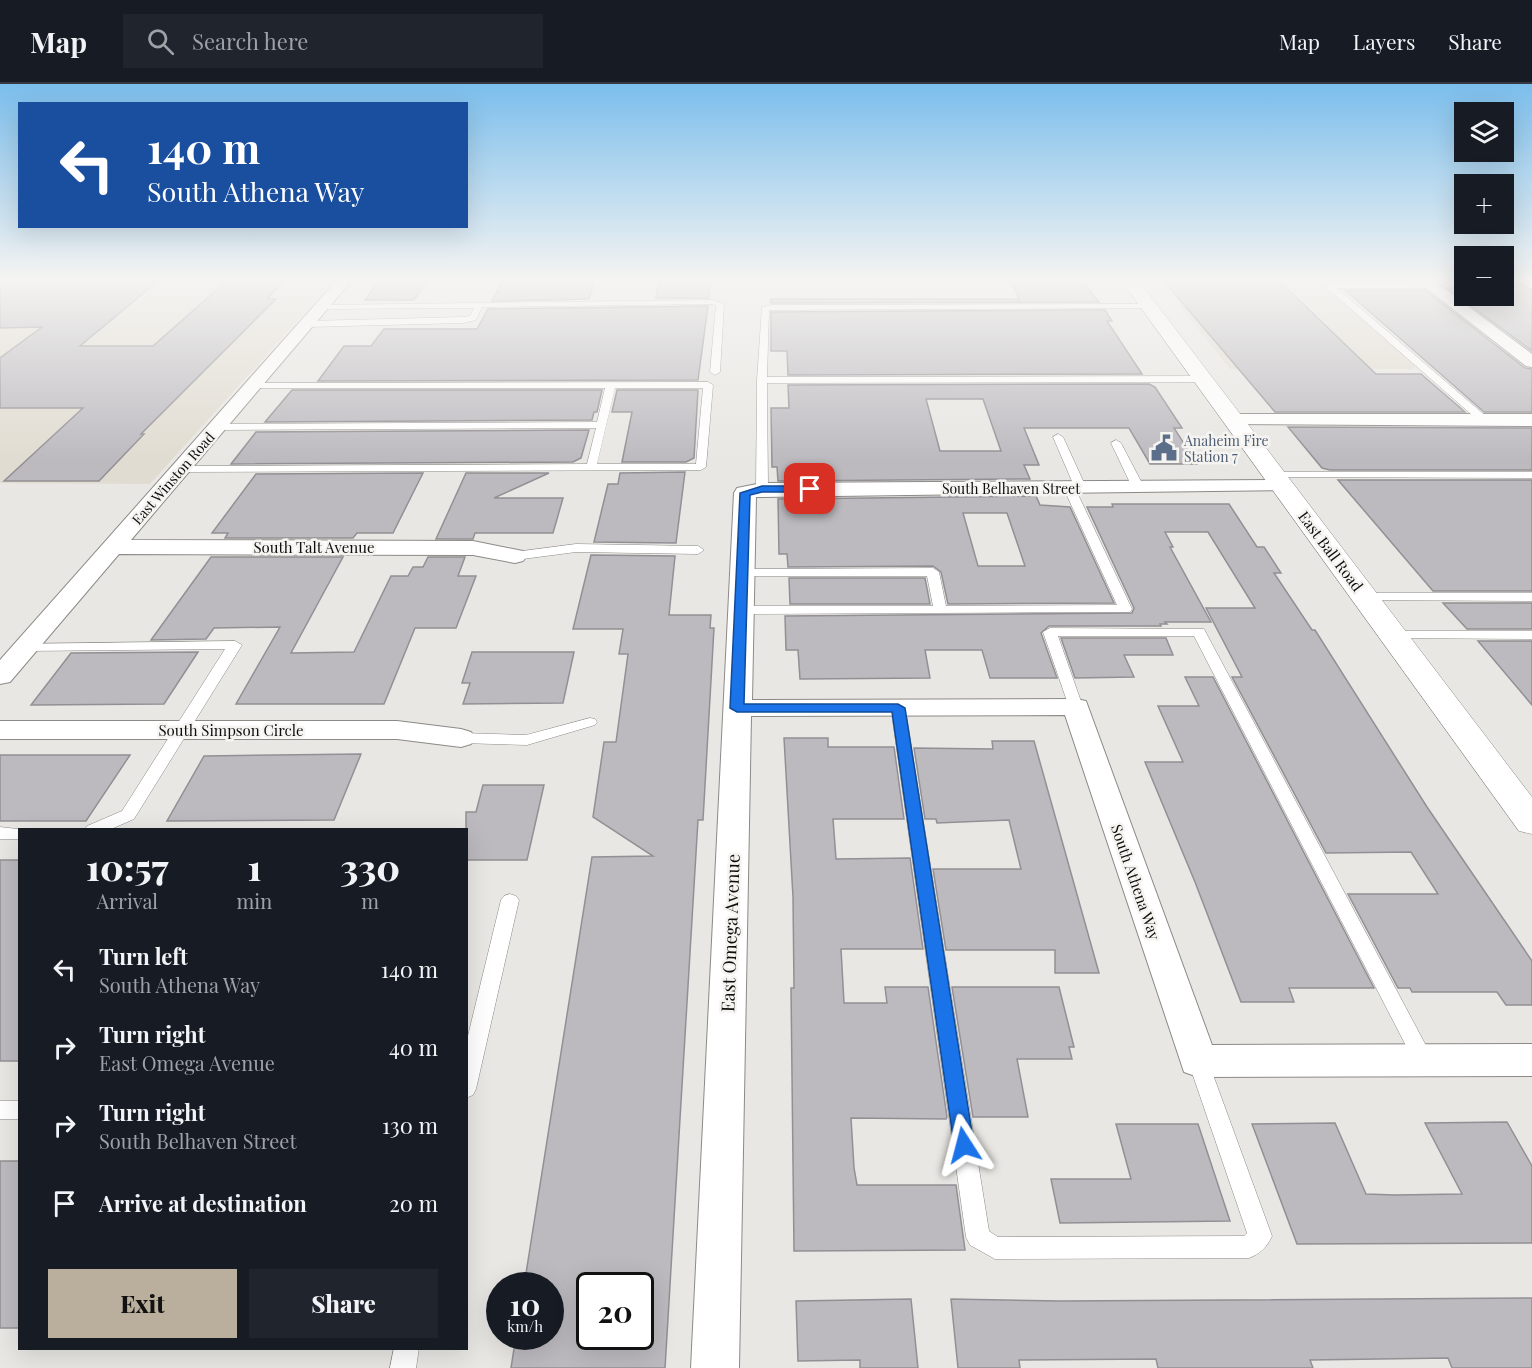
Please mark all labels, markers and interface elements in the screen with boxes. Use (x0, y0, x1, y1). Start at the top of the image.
search box (123, 14, 543, 68)
text: Map (30, 23, 87, 60)
icon: search (144, 25, 177, 58)
text: Search here (192, 26, 308, 56)
text: Map (1279, 27, 1320, 55)
text: Layers (1353, 27, 1415, 55)
text: Share (1448, 27, 1502, 55)
map controls (1454, 102, 1514, 306)
button: layers (1454, 102, 1514, 162)
text: 140 m (147, 119, 260, 175)
icon: left (48, 126, 126, 204)
text: South Athena Way (147, 173, 364, 209)
button: + (1454, 174, 1514, 234)
button: − (1454, 246, 1514, 306)
street label: East Winston Road (127, 428, 219, 528)
place label: Anaheim Fire Station 7 (1183, 431, 1269, 466)
public building icon: Anaheim Fire Station 7 (1149, 433, 1179, 463)
pin (784, 463, 835, 514)
icon: arrive (793, 472, 826, 505)
street label: South Belhaven Street (942, 479, 1081, 498)
street label: East Ball Road (1294, 507, 1368, 595)
street label: South Talt Avenue (253, 537, 375, 557)
street label: South Simpson Circle (158, 720, 304, 740)
street label: South Athena Way (1107, 822, 1165, 943)
text: 10:57 (86, 842, 169, 890)
text: 1 (247, 842, 261, 890)
text: 330 (340, 842, 400, 890)
street label: East Omega Avenue (715, 853, 745, 1013)
text: Arrival (96, 887, 158, 914)
text: min (237, 887, 272, 914)
text: m (361, 887, 379, 914)
text: Turn left (99, 941, 188, 971)
icon: left (48, 953, 81, 986)
text: 140 m (381, 954, 438, 984)
text: South Athena Way (99, 971, 260, 998)
text: Turn right (99, 1019, 205, 1049)
icon: right (48, 1031, 81, 1064)
text: 40 m (389, 1032, 438, 1062)
text: East Omega Avenue (99, 1049, 275, 1076)
text: Turn right (99, 1097, 205, 1127)
icon: right (48, 1109, 81, 1142)
text: 130 m (382, 1110, 438, 1140)
position arrow (932, 1113, 996, 1177)
text: South Belhaven Street (99, 1127, 296, 1154)
icon: arrive (48, 1187, 81, 1220)
text: Arrive at destination (99, 1188, 307, 1218)
text: 20 m (389, 1188, 438, 1218)
button: Exit (48, 1269, 237, 1338)
button: Share (249, 1269, 438, 1338)
speed limit sign: 20 (576, 1272, 654, 1350)
text: 10 (510, 1284, 540, 1324)
text: km/h (507, 1316, 543, 1336)

